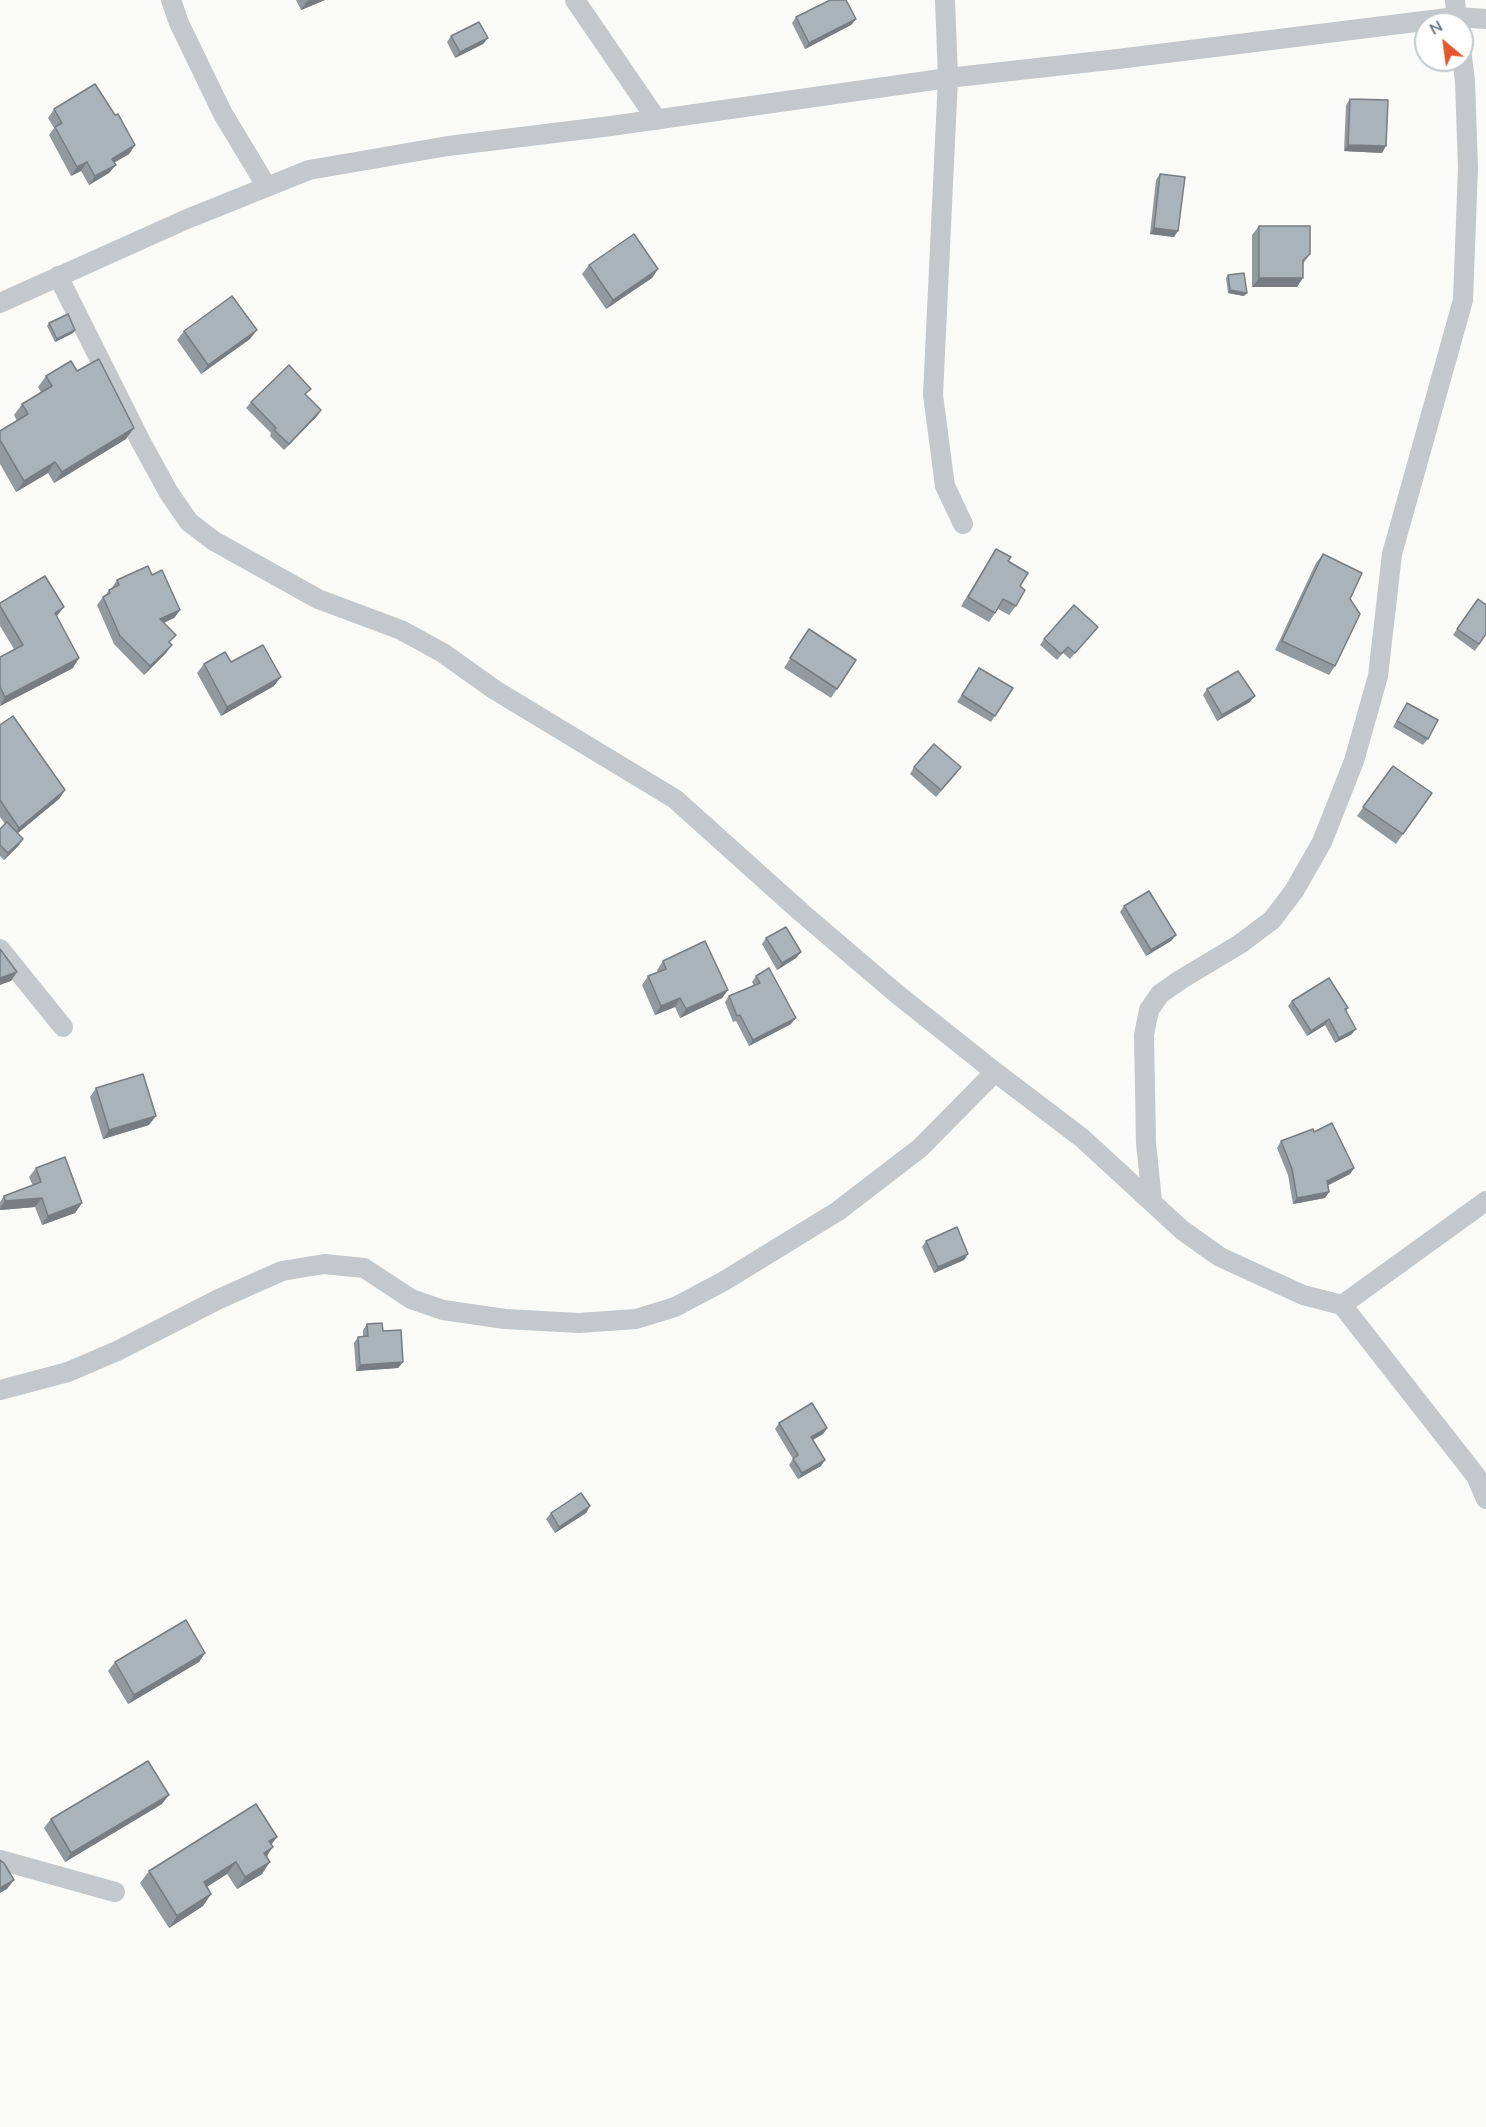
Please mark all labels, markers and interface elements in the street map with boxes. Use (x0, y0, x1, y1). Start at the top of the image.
north arrow (1414, 12, 1474, 72)
text: N (1426, 15, 1447, 41)

